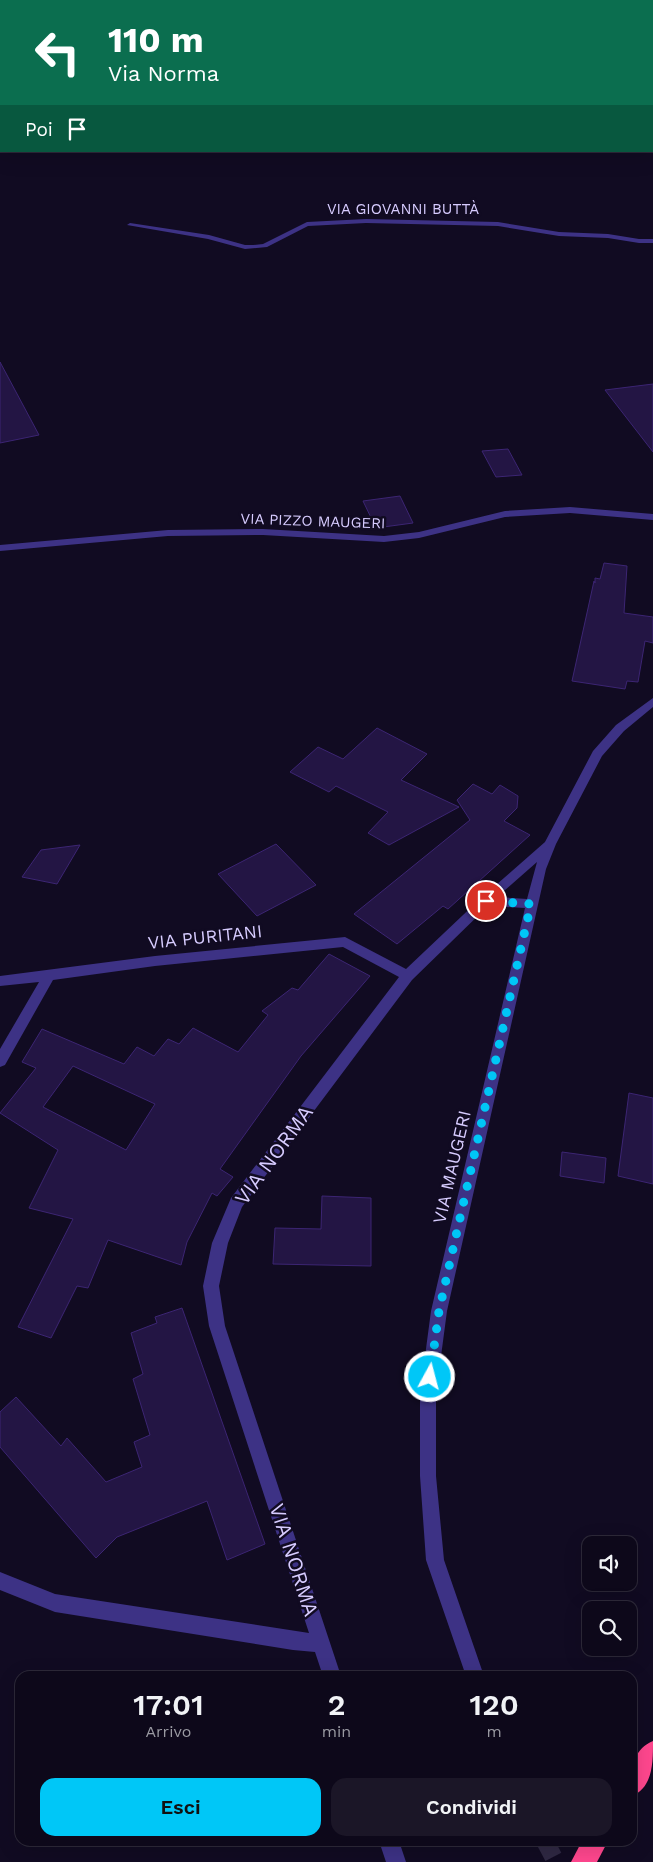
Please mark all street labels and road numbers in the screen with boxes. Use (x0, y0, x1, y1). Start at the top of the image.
street label: VIA GIOVANNI BUTTÀ (327, 200, 479, 218)
street label: VIA PIZZO MAUGERI (240, 509, 386, 533)
street label: VIA PURITANI (147, 920, 263, 953)
street label: VIA NORMA (229, 1100, 318, 1209)
street label: VIA MAUGERI (428, 1108, 475, 1226)
street label: VIA NORMA (265, 1500, 324, 1619)

